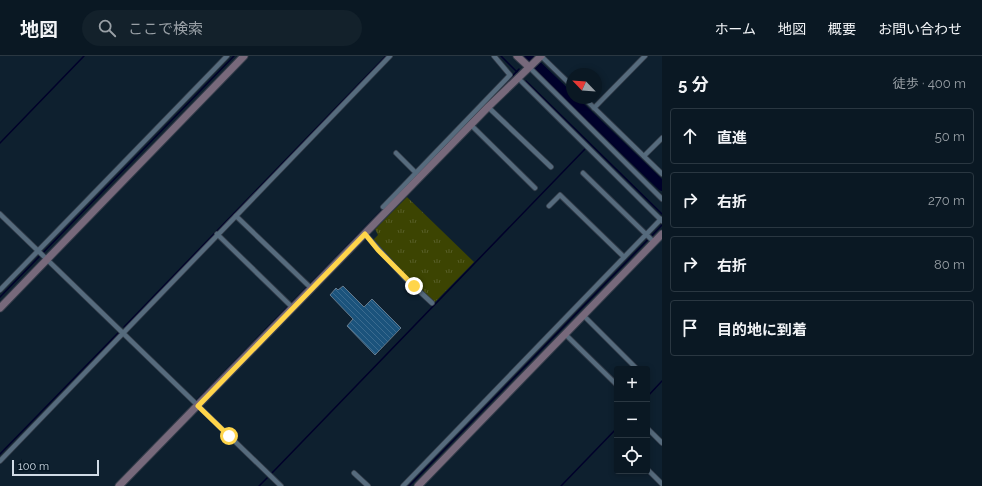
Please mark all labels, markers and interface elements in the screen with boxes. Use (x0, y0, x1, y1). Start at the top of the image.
search box (82, 10, 362, 46)
icon: search (96, 17, 118, 39)
text: 地図 (20, 18, 58, 40)
text: ここで検索 (128, 20, 203, 38)
text: ホーム (714, 21, 756, 37)
text: 地図 (778, 21, 806, 37)
text: 概要 (828, 21, 856, 37)
text: お問い合わせ (878, 21, 962, 37)
north arrow (566, 68, 602, 104)
text: 5 分 (678, 74, 709, 94)
text: 徒歩 · 400 m (893, 76, 966, 91)
icon: ahead (679, 125, 701, 147)
text: 直進 (717, 129, 747, 147)
text: 50 m (935, 129, 965, 144)
icon: right (679, 189, 701, 211)
text: 右折 (717, 193, 747, 211)
text: 270 m (928, 193, 965, 208)
icon: right (679, 253, 701, 275)
text: 右折 (717, 257, 747, 275)
text: 80 m (934, 257, 965, 272)
route end (405, 277, 423, 295)
icon: arrive (679, 317, 701, 339)
text: 目的地に到着 (717, 321, 807, 339)
map controls (614, 366, 650, 474)
button: + (614, 366, 650, 402)
button: − (614, 402, 650, 438)
route start (220, 427, 238, 445)
button: locate (614, 438, 650, 474)
scale bar (12, 458, 99, 477)
text: 100 m (18, 460, 49, 473)

